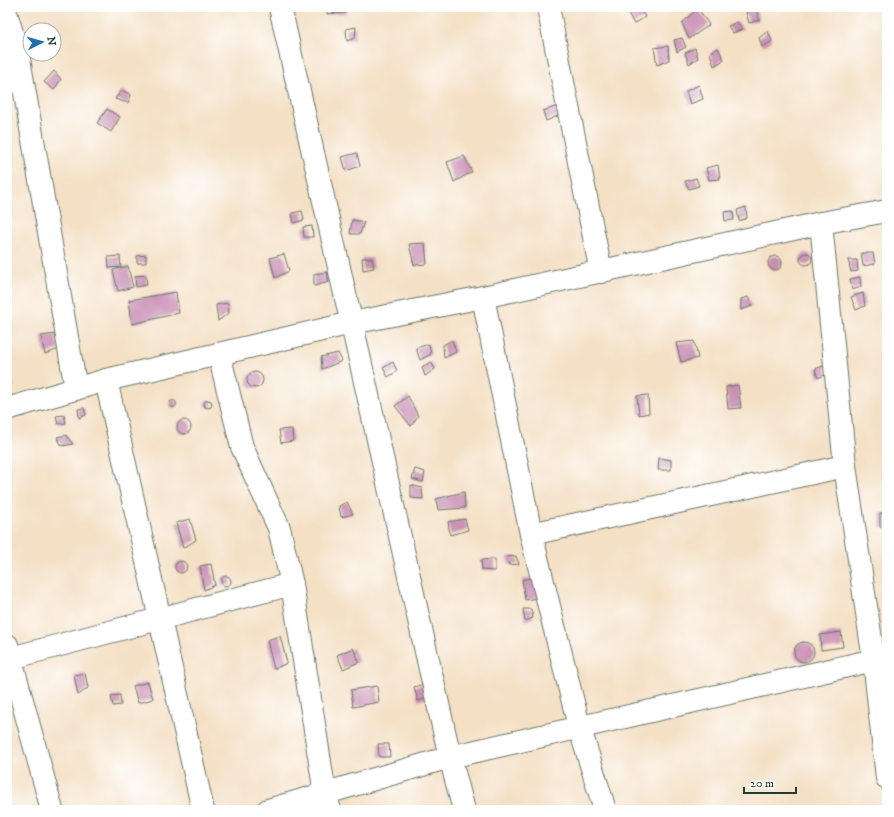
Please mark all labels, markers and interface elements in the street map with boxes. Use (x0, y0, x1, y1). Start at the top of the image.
north arrow (22, 22, 62, 62)
text: N (44, 36, 58, 46)
scale bar (744, 769, 796, 795)
text: 20 m (750, 776, 774, 791)

